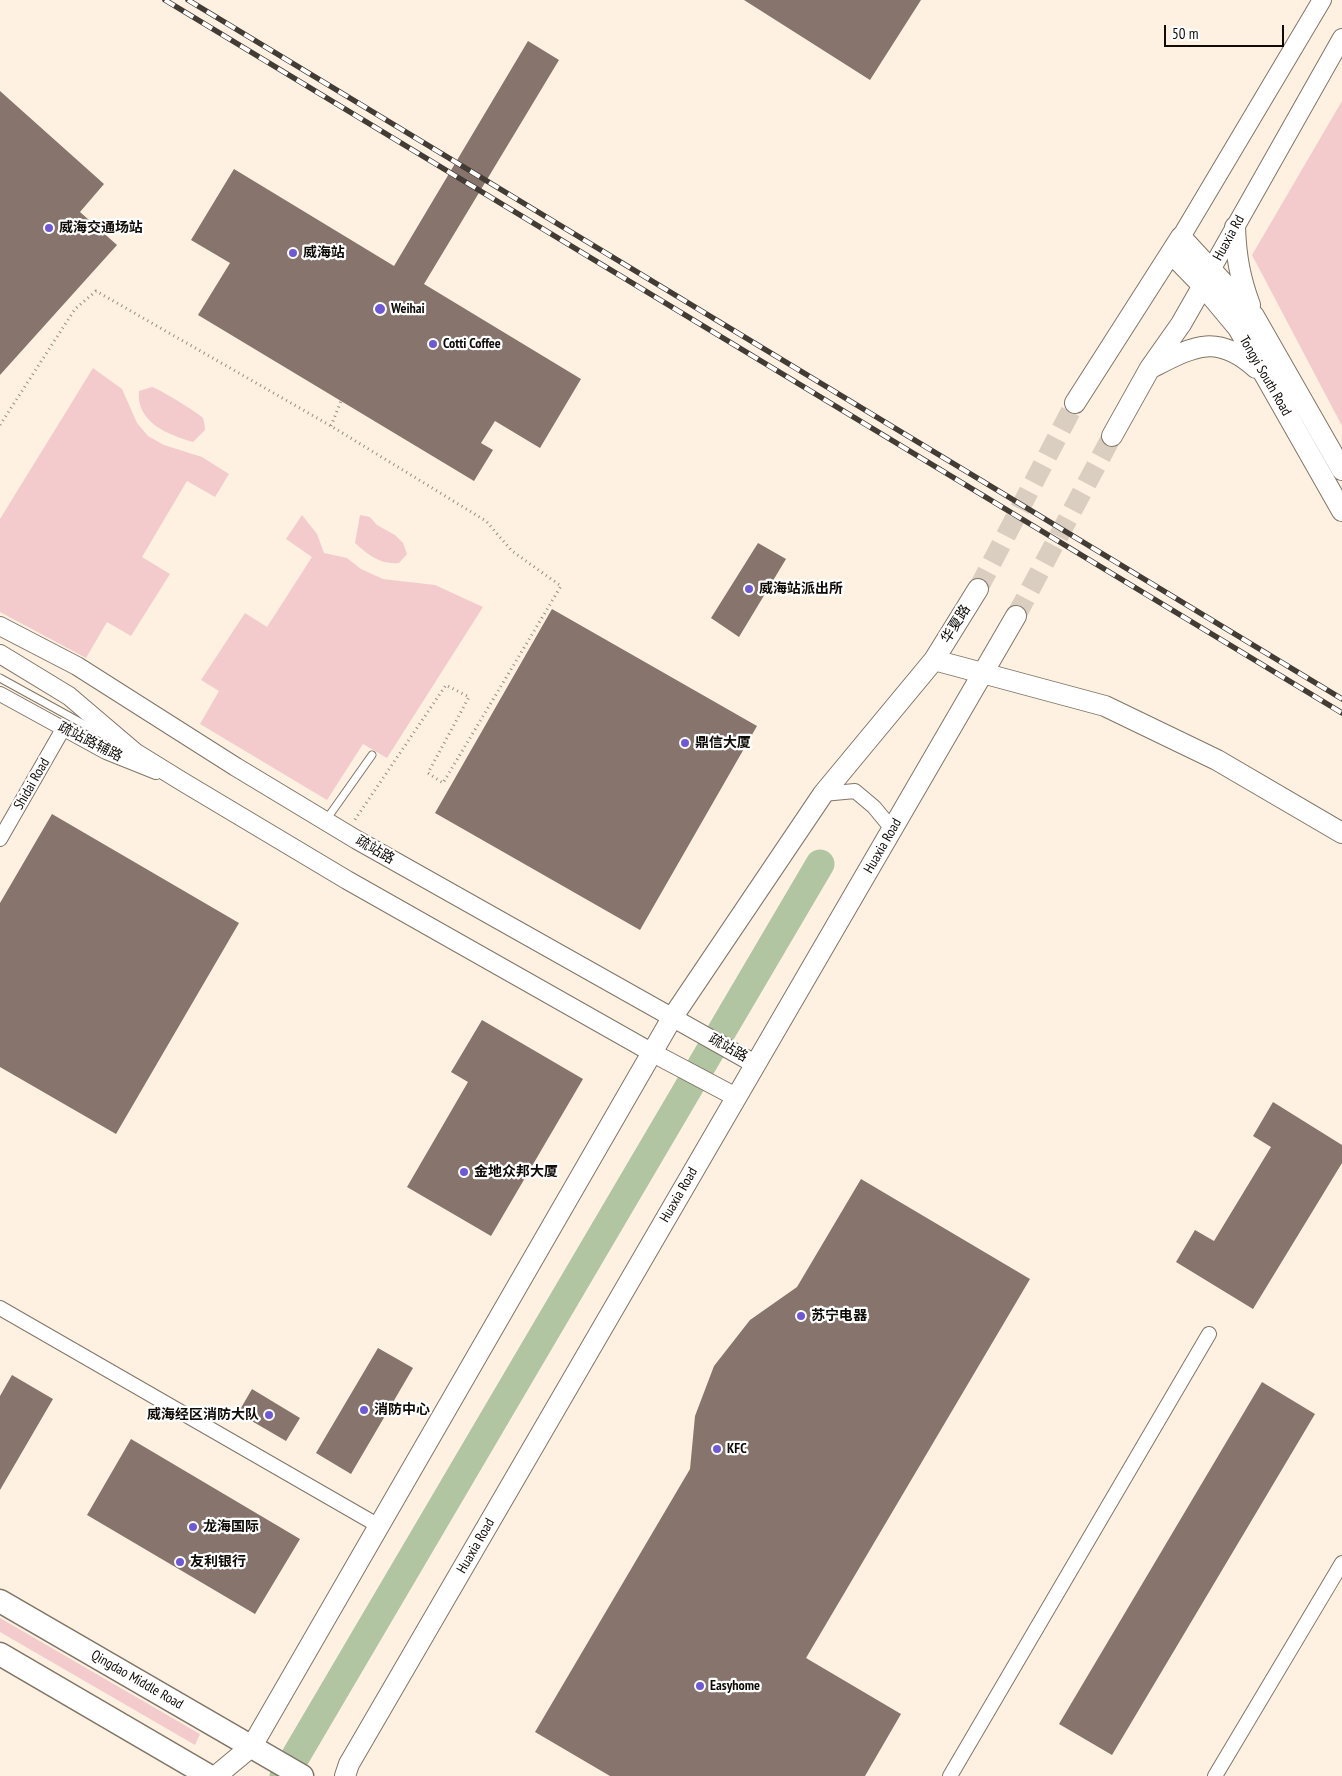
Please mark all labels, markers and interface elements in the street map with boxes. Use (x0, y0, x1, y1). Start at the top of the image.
scale bar (1167, 15, 1287, 47)
text: 50 m (1172, 24, 1198, 43)
street label: Huaxia Rd (1210, 212, 1248, 264)
place label: 威海交通场站 (59, 220, 143, 236)
marker: 威海交通场站 (43, 222, 55, 234)
place label: 威海站 (303, 245, 345, 261)
marker: 威海站 (287, 247, 299, 259)
place label: Weihai (391, 301, 425, 317)
marker: Weihai (373, 302, 387, 316)
street label: Tongyi South Road (1235, 333, 1295, 419)
place label: Cotti Coffee (443, 336, 501, 352)
marker: Cotti Coffee (427, 338, 439, 350)
place label: 威海站派出所 (759, 581, 843, 597)
marker: 威海站派出所 (743, 583, 755, 595)
street label: 华夏路 (938, 602, 974, 646)
street label: 疏站路辅路 (55, 719, 125, 765)
place label: 鼎信大厦 (695, 735, 751, 751)
marker: 鼎信大厦 (679, 737, 691, 749)
street label: Shidai Road (11, 755, 53, 813)
street label: Huaxia Road (861, 816, 905, 876)
street label: 疏站路 (353, 832, 397, 868)
street label: 疏站路 (706, 1030, 750, 1066)
place label: 金地众邦大厦 (474, 1164, 558, 1180)
street label: Huaxia Road (657, 1165, 701, 1225)
marker: 金地众邦大厦 (458, 1166, 470, 1178)
place label: 苏宁电器 (811, 1308, 867, 1324)
marker: 苏宁电器 (795, 1310, 807, 1322)
place label: 消防中心 (374, 1402, 430, 1418)
marker: 消防中心 (358, 1404, 370, 1416)
place label: 威海经区消防大队 (147, 1407, 259, 1423)
marker: 威海经区消防大队 (263, 1409, 275, 1421)
place label: KFC (727, 1441, 747, 1457)
marker: KFC (711, 1443, 723, 1455)
street label: Huaxia Road (454, 1516, 498, 1576)
place label: 龙海国际 (203, 1519, 259, 1535)
marker: 龙海国际 (187, 1521, 199, 1533)
place label: 友利银行 (190, 1554, 246, 1570)
marker: 友利银行 (174, 1556, 186, 1568)
street label: Qingdao Middle Road (88, 1647, 186, 1713)
place label: Easyhome (710, 1678, 760, 1694)
marker: Easyhome (694, 1680, 706, 1692)

